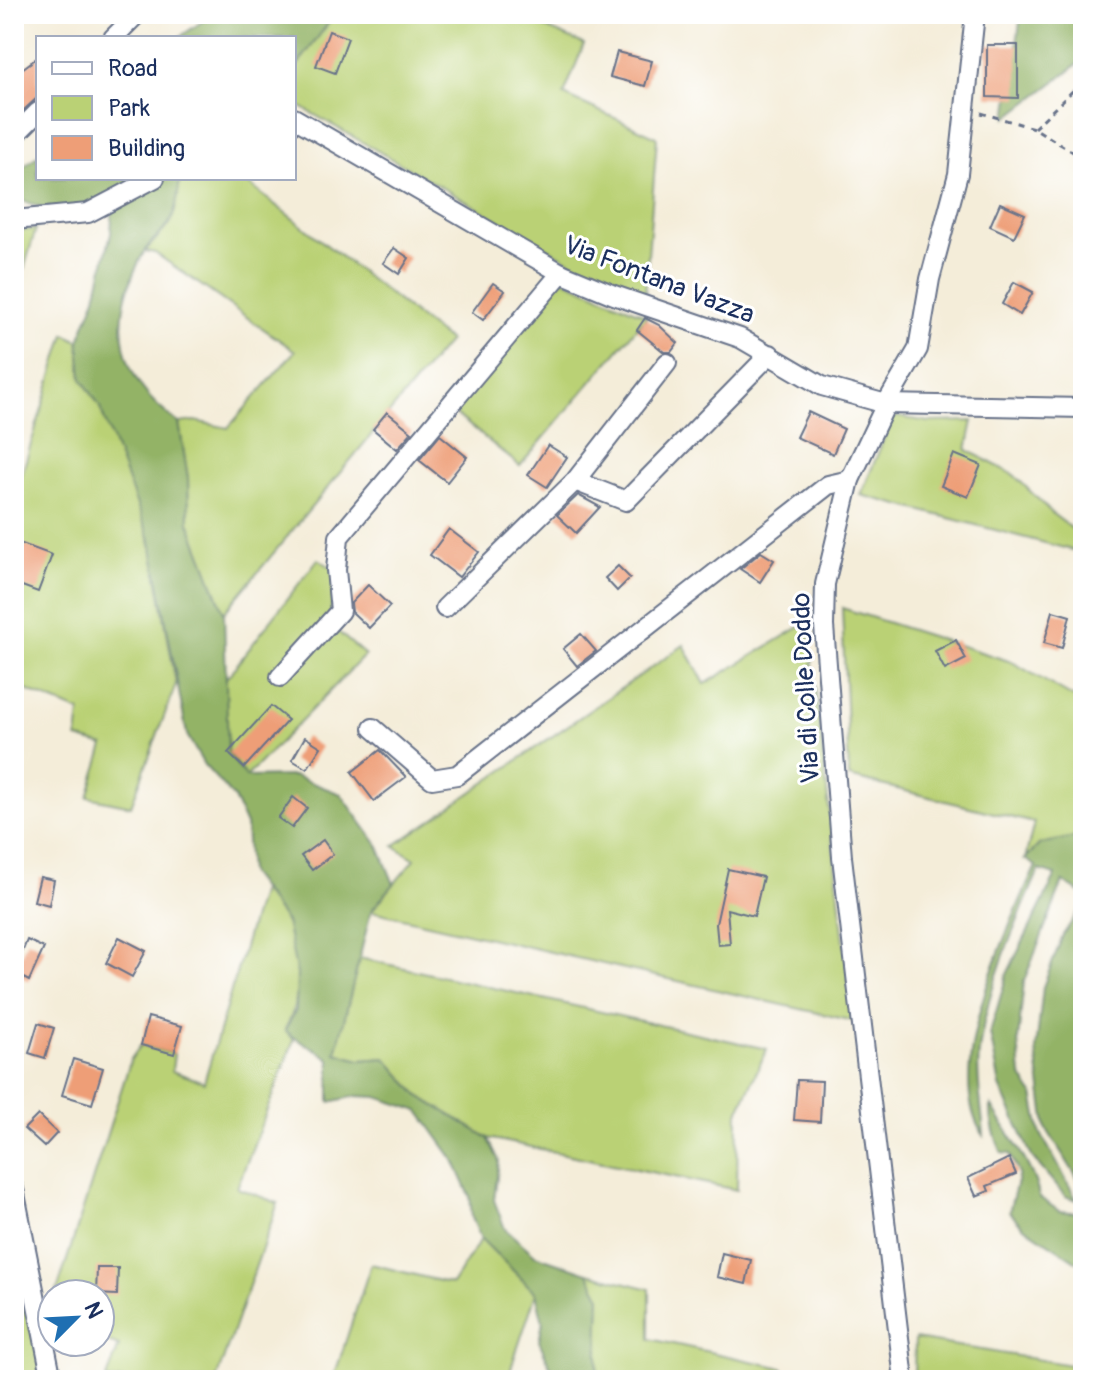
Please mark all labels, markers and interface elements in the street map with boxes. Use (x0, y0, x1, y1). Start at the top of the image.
legend (36, 36, 296, 180)
text: Road (108, 54, 158, 83)
text: Park (108, 94, 150, 123)
text: Building (108, 134, 185, 163)
street label: Via Fontana Vazza (559, 229, 759, 331)
street label: Via di Colle Doddo (785, 592, 827, 784)
north arrow (36, 1278, 116, 1358)
text: N (78, 1298, 109, 1323)

